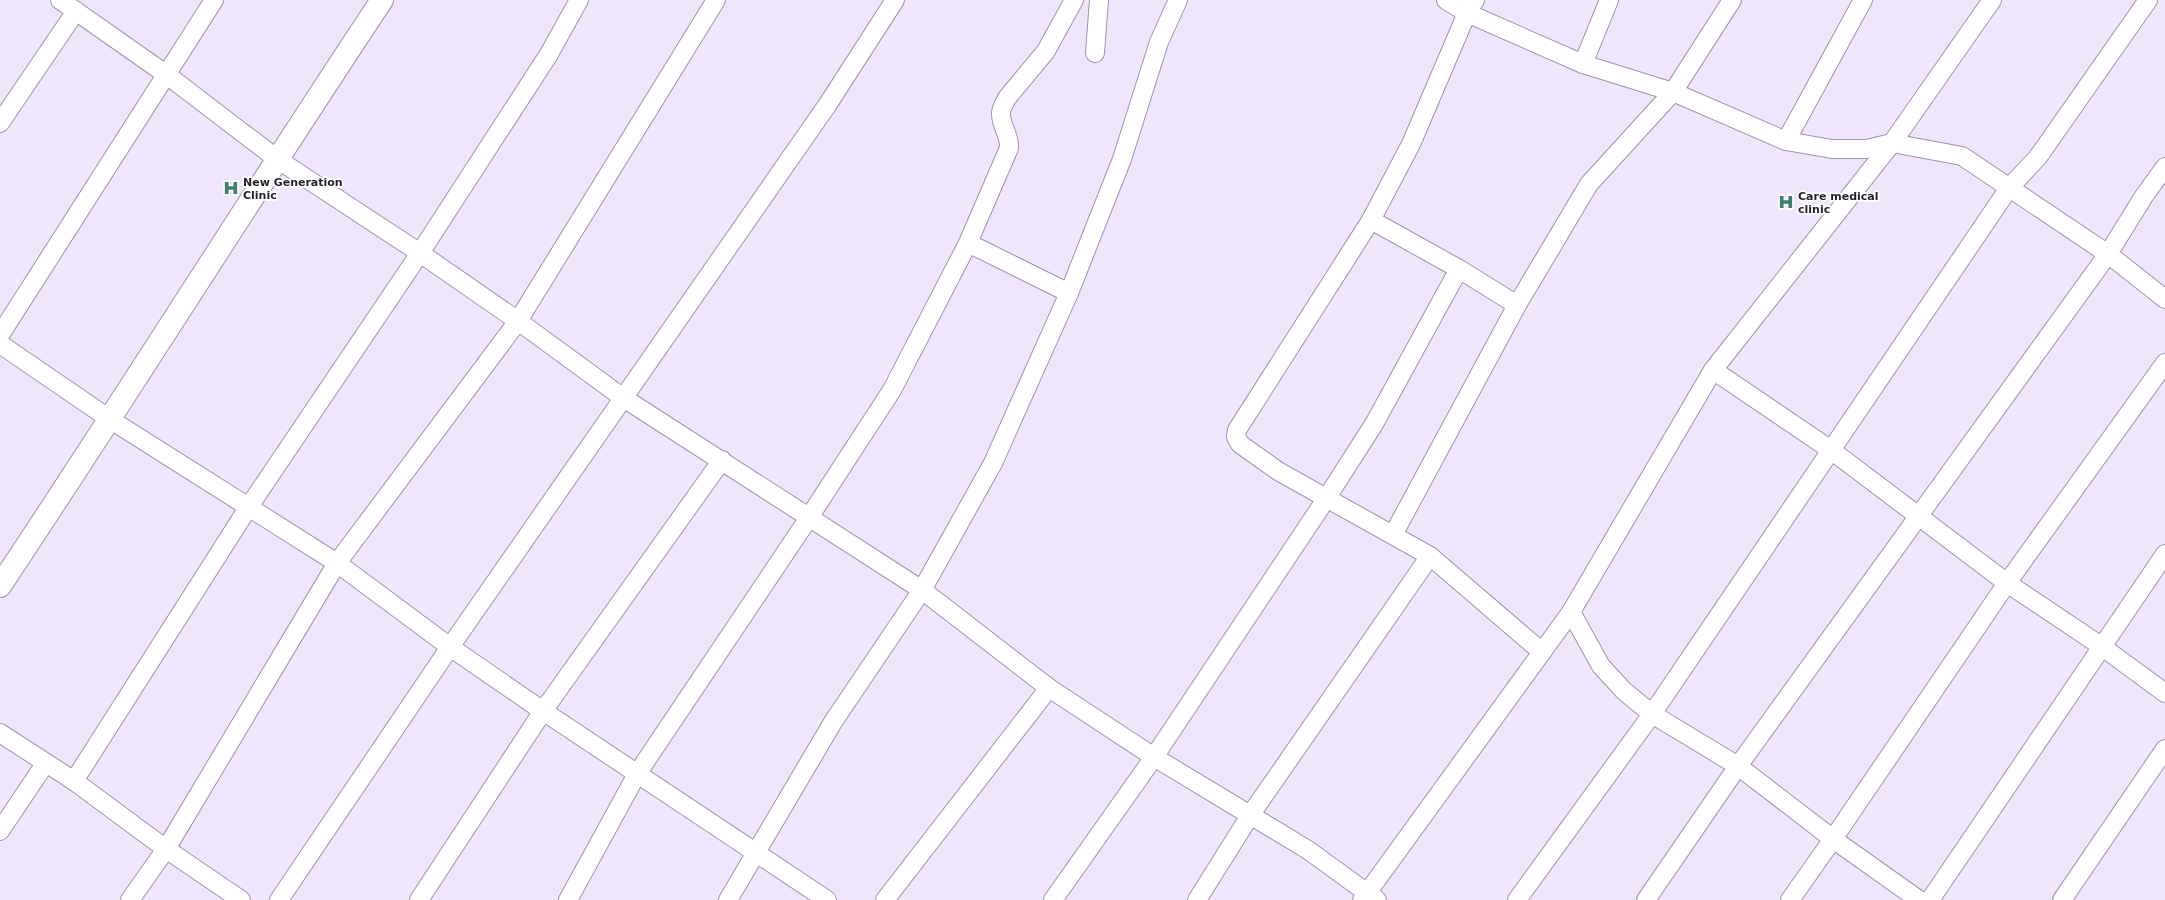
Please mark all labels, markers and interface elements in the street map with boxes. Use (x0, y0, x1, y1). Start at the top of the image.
place label: New Generation Clinic (243, 176, 343, 202)
hospital icon: New Generation Clinic (222, 179, 240, 197)
place label: Care medical clinic (1798, 190, 1879, 216)
hospital icon: Care medical clinic (1777, 193, 1795, 211)

